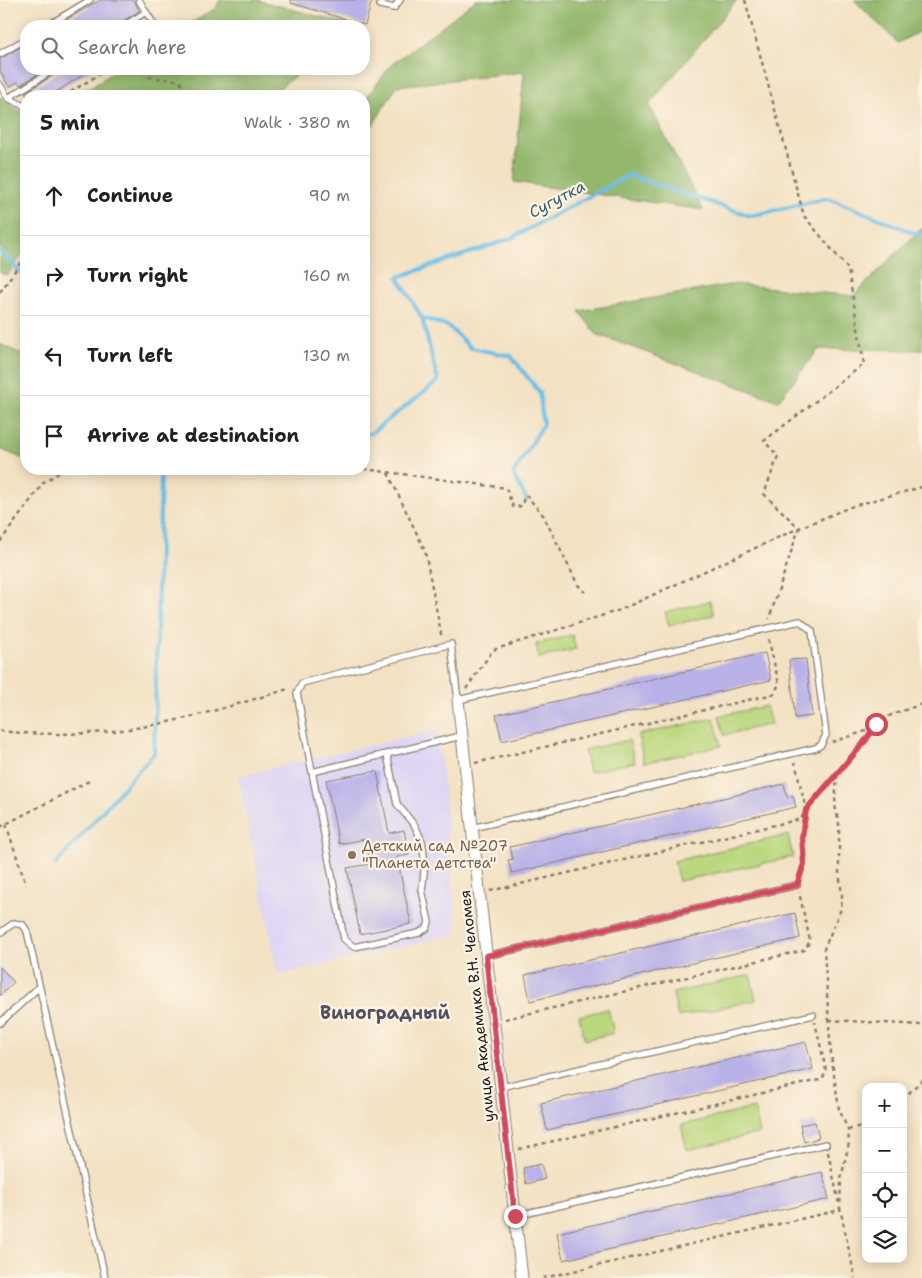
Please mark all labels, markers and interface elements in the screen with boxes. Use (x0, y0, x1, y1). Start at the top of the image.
search box (20, 20, 370, 75)
icon: search (38, 34, 66, 62)
text: Search here (78, 35, 187, 60)
text: 5 min (40, 109, 100, 137)
text: Walk · 380 m (244, 112, 350, 133)
water label: Сугутка (525, 175, 589, 223)
icon: ahead (40, 182, 68, 210)
text: Continue (87, 183, 173, 208)
text: 90 m (309, 185, 350, 206)
icon: right (40, 262, 68, 290)
text: Turn right (87, 263, 188, 288)
text: 160 m (303, 265, 350, 286)
icon: left (40, 342, 68, 370)
text: Turn left (87, 343, 173, 368)
text: 130 m (303, 345, 350, 366)
icon: arrive (40, 422, 68, 450)
text: Arrive at destination (87, 423, 299, 448)
route start (865, 713, 888, 736)
place label: Детский сад №207 "Планета детства" (362, 836, 508, 873)
marker: Детский сад №207 "Планета детства" (346, 849, 358, 861)
street label: улица Академика В.Н. Челомея (455, 889, 499, 1123)
district label: Виноградный (320, 1001, 450, 1025)
map controls (862, 1083, 907, 1263)
button: + (862, 1083, 907, 1128)
button: − (862, 1128, 907, 1173)
button: locate (862, 1173, 907, 1218)
route end (504, 1205, 527, 1228)
button: layers (862, 1218, 907, 1263)

